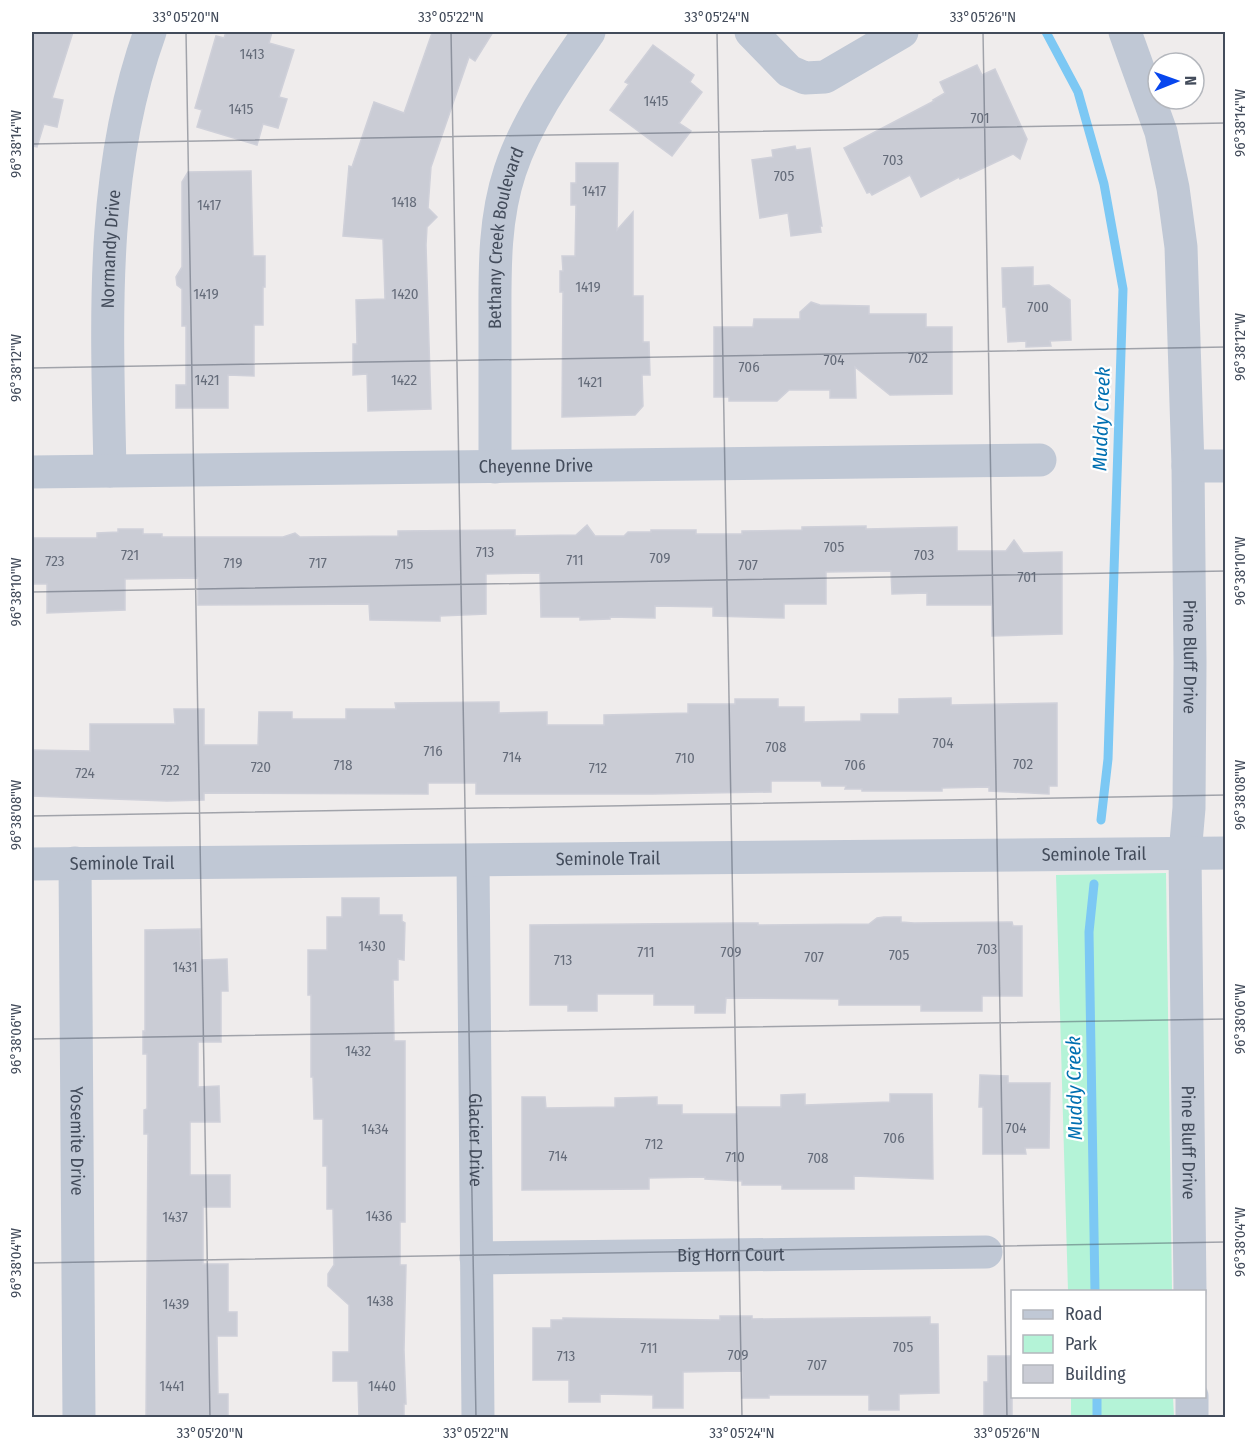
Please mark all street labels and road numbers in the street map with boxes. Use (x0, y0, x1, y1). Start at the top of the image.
street label: Bethany Creek Boulevard (484, 144, 529, 329)
street label: Normandy Drive (97, 189, 126, 309)
street label: Cheyenne Drive (479, 454, 593, 478)
street label: Pine Bluff Drive (1178, 600, 1201, 714)
street label: Seminole Trail (1042, 843, 1147, 866)
street label: Seminole Trail (556, 847, 661, 870)
street label: Seminole Trail (70, 852, 175, 875)
street label: Pine Bluff Drive (1177, 1085, 1200, 1200)
street label: Yosemite Drive (66, 1086, 88, 1196)
street label: Glacier Drive (464, 1093, 487, 1187)
street label: Big Horn Court (677, 1243, 785, 1267)

